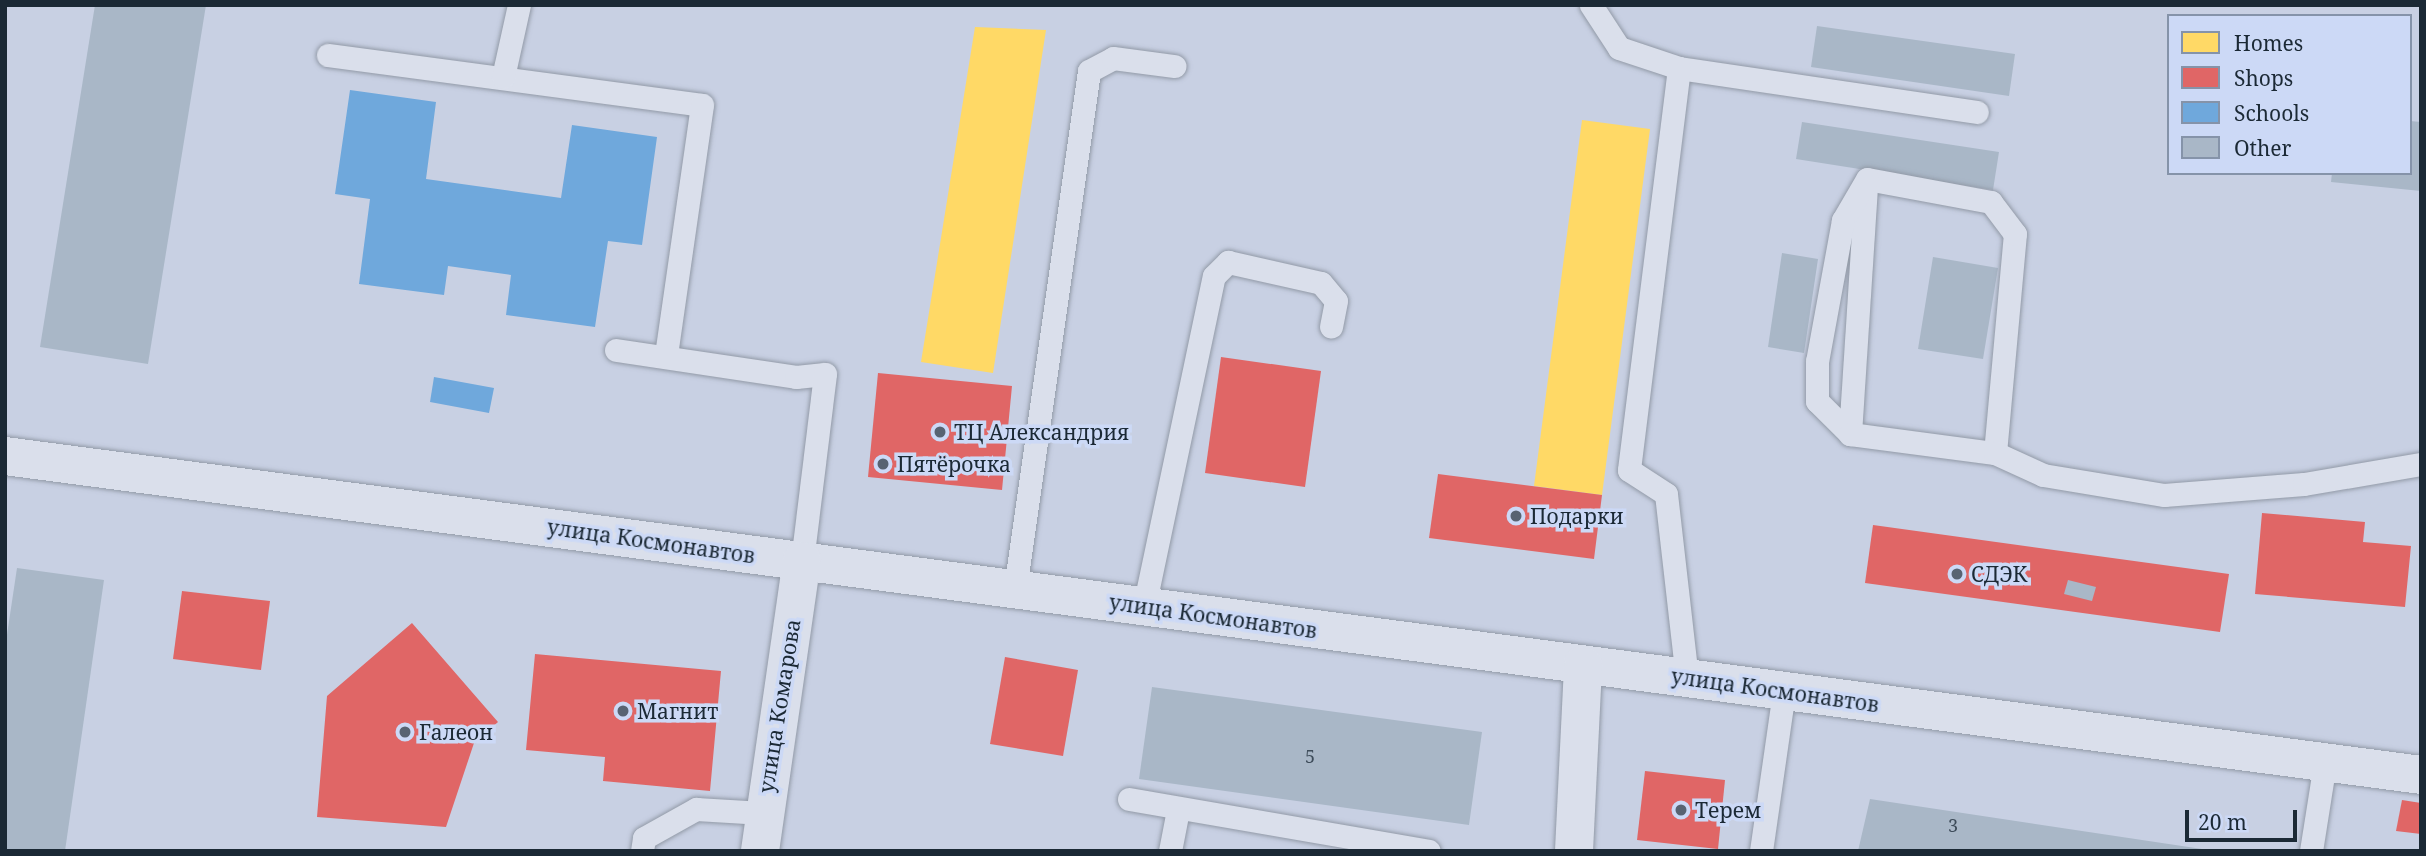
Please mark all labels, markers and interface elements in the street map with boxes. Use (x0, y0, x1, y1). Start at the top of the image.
legend (2167, 14, 2412, 175)
text: Homes (2234, 29, 2303, 57)
text: Shops (2234, 64, 2293, 92)
text: Schools (2234, 99, 2309, 127)
text: Other (2234, 134, 2291, 162)
place label: ТЦ Александрия (954, 419, 1129, 445)
marker: ТЦ Александрия (932, 424, 948, 440)
place label: Пятёрочка (897, 451, 1011, 477)
marker: Пятёрочка (875, 456, 891, 472)
place label: Подарки (1530, 503, 1624, 529)
marker: Подарки (1508, 508, 1524, 524)
street label: улица Космонавтов (545, 514, 757, 568)
place label: СДЭК (1971, 561, 2027, 587)
marker: СДЭК (1949, 566, 1965, 582)
street label: улица Космонавтов (1107, 589, 1319, 643)
street label: улица Комарова (753, 617, 805, 795)
street label: улица Космонавтов (1669, 663, 1881, 717)
place label: Магнит (637, 698, 718, 724)
marker: Магнит (615, 703, 631, 719)
place label: Галеон (419, 719, 493, 745)
marker: Галеон (397, 724, 413, 740)
house number: 5 (1305, 745, 1315, 767)
scale bar (2188, 796, 2300, 840)
place label: Терем (1695, 797, 1761, 823)
marker: Терем (1673, 802, 1689, 818)
text: 20 m (2198, 808, 2247, 836)
house number: 3 (1948, 814, 1958, 836)

